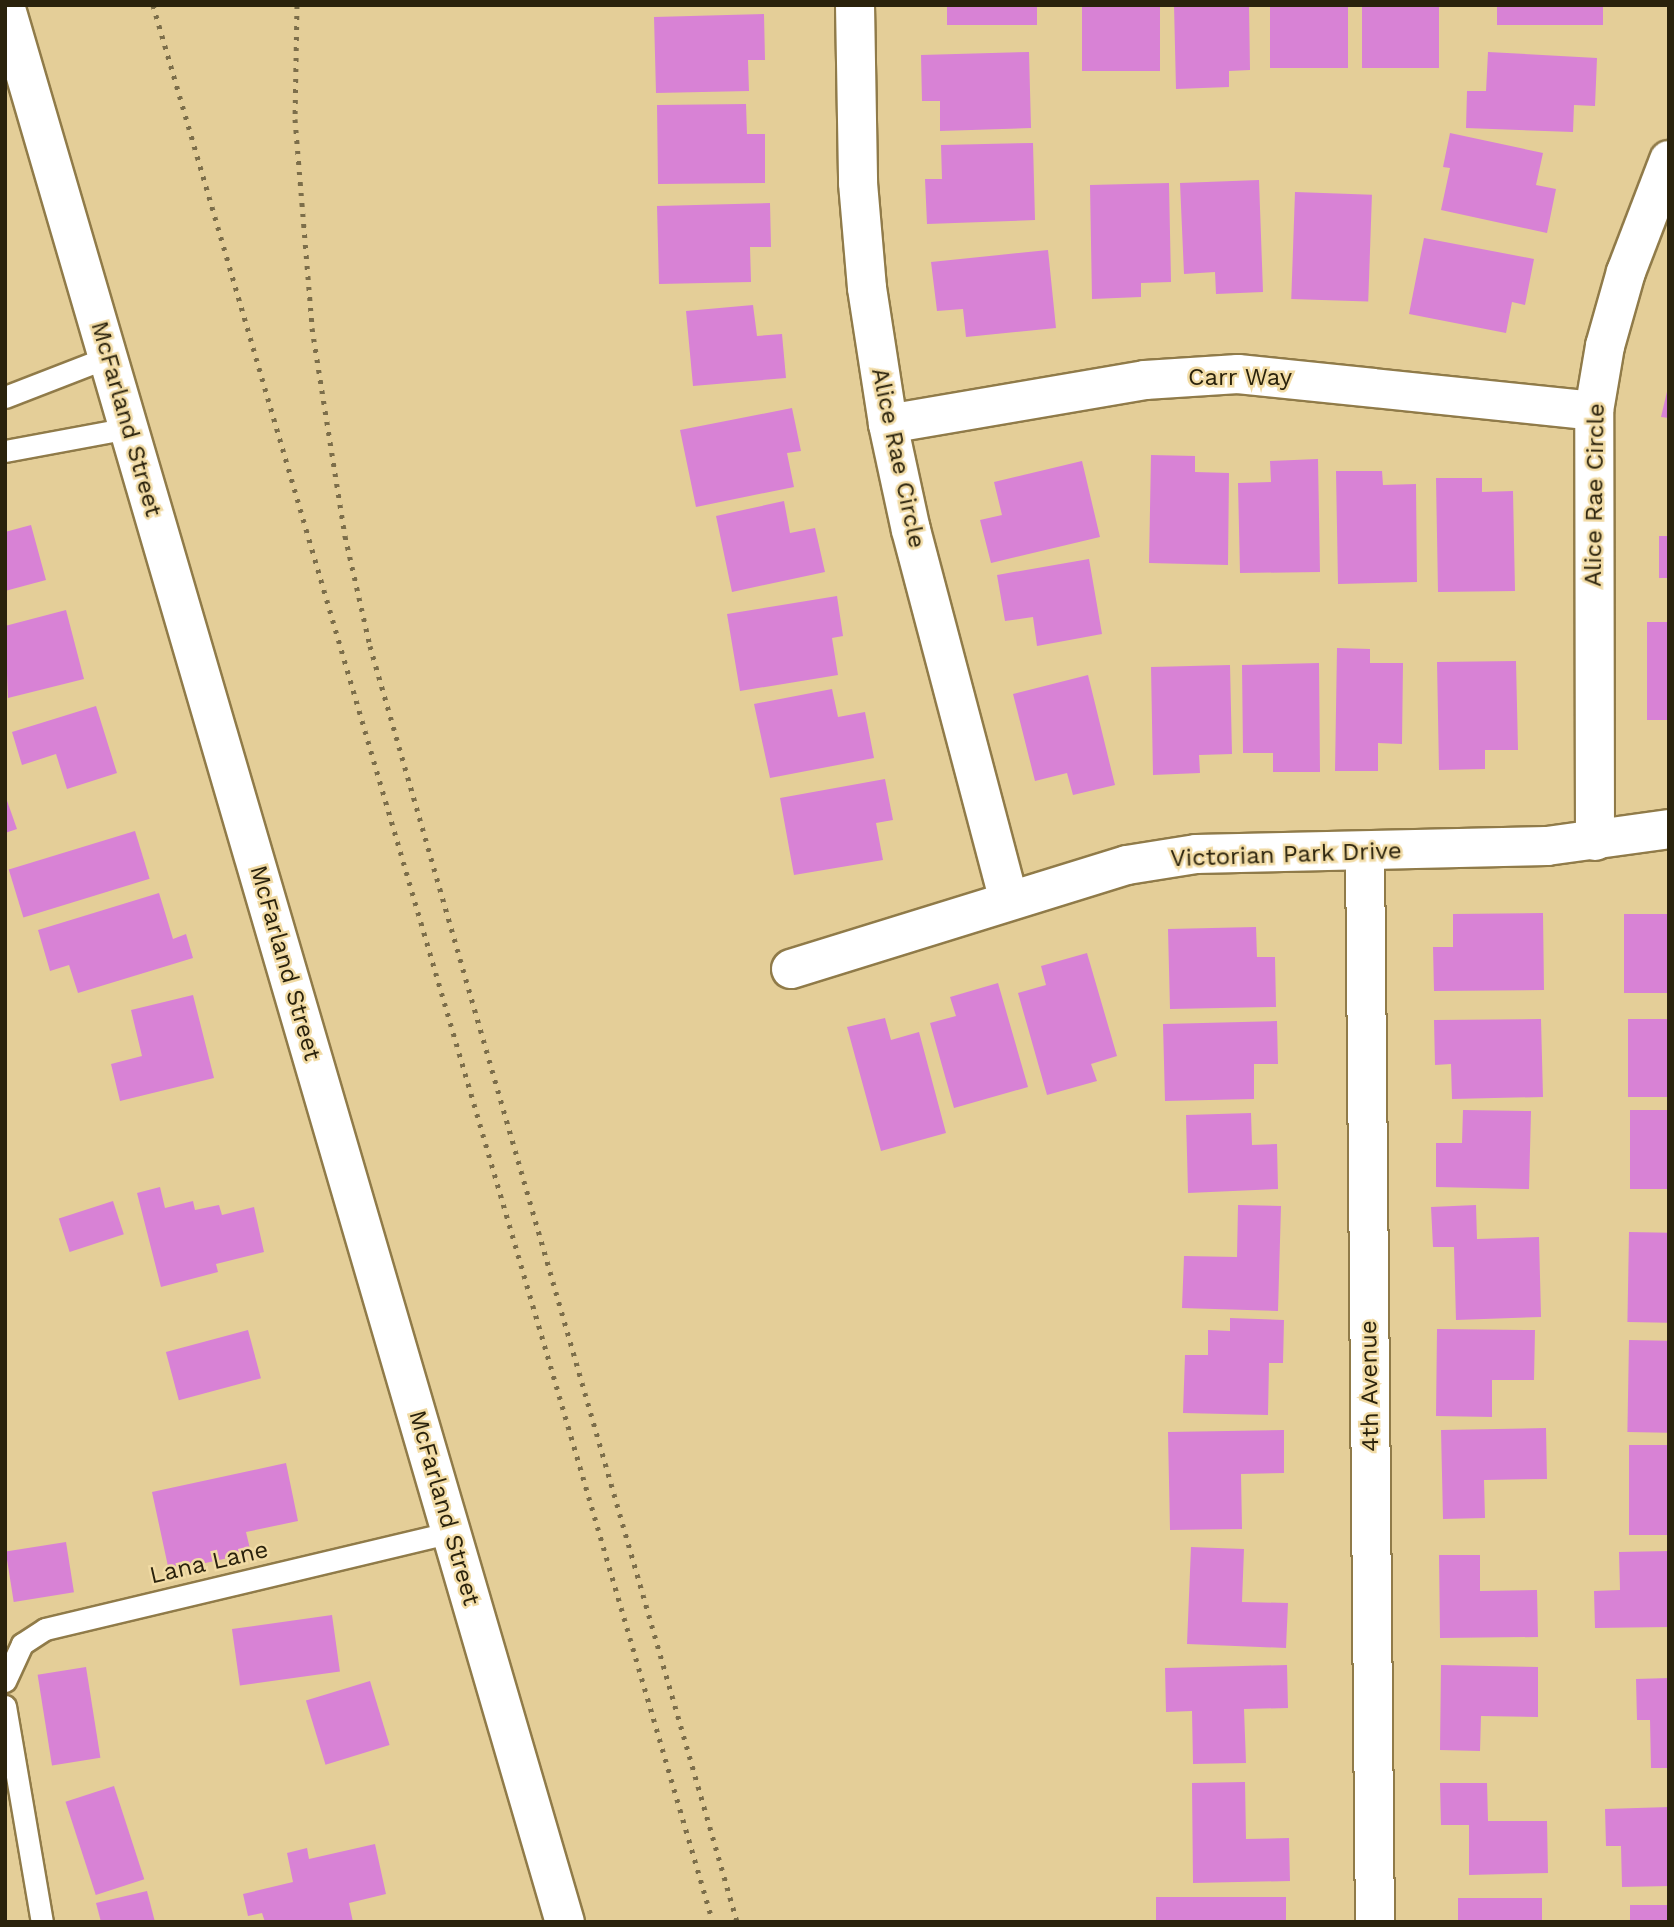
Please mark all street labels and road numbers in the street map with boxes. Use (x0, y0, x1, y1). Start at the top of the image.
street label: McFarland Street (84, 318, 168, 520)
street label: Carr Way (1187, 364, 1293, 392)
street label: Alice Rae Circle (865, 365, 931, 551)
street label: Alice Rae Circle (1579, 403, 1611, 587)
street label: Victorian Park Drive (1170, 837, 1402, 873)
street label: McFarland Street (243, 862, 327, 1064)
street label: 4th Avenue (1354, 1319, 1386, 1453)
street label: McFarland Street (402, 1407, 486, 1609)
street label: Lana Lane (147, 1535, 271, 1591)

